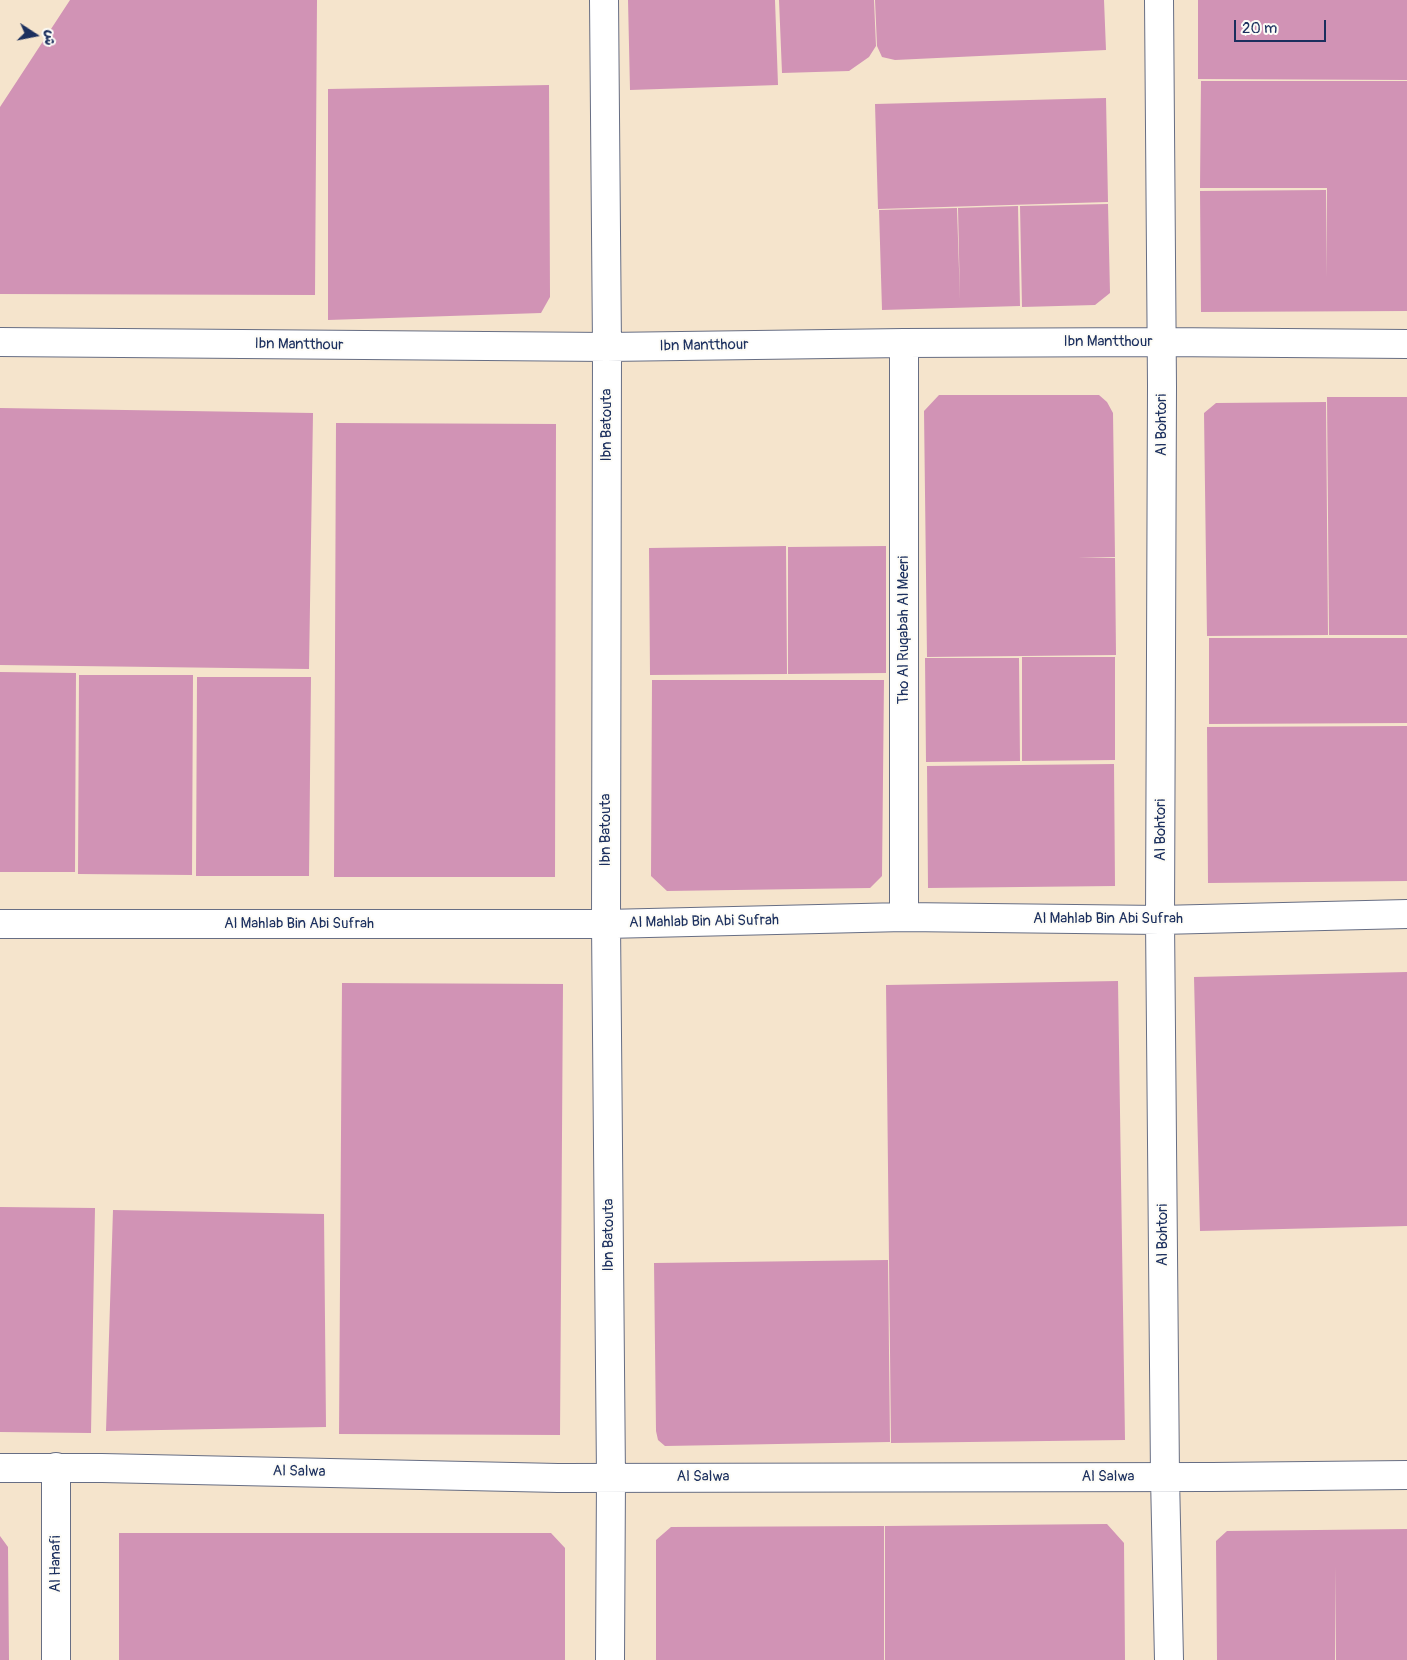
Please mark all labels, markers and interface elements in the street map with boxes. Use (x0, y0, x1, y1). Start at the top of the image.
north arrow (10, 10, 60, 60)
scale bar (1237, 10, 1330, 42)
text: 20 m (1242, 19, 1277, 38)
text: ش (40, 29, 60, 47)
street label: Ibn Mantthour (1063, 333, 1153, 351)
street label: Ibn Mantthour (254, 335, 344, 355)
street label: Ibn Mantthour (659, 336, 749, 356)
street label: Ibn Batouta (598, 388, 616, 462)
street label: Al Bohtori (1153, 394, 1171, 456)
street label: Tho Al Ruqabah Al Meeri (895, 556, 913, 704)
street label: Ibn Batouta (597, 793, 615, 867)
street label: Al Bohtori (1152, 799, 1170, 861)
street label: Al Mahlab Bin Abi Sufrah (1033, 910, 1183, 928)
street label: Al Mahlab Bin Abi Sufrah (629, 912, 779, 932)
street label: Al Mahlab Bin Abi Sufrah (224, 915, 374, 933)
street label: Ibn Batouta (600, 1198, 618, 1272)
street label: Al Bohtori (1154, 1204, 1172, 1266)
street label: Al Salwa (272, 1463, 326, 1481)
street label: Al Salwa (677, 1468, 729, 1486)
street label: Al Salwa (1082, 1468, 1134, 1486)
street label: Al Hanafi (47, 1536, 65, 1592)

